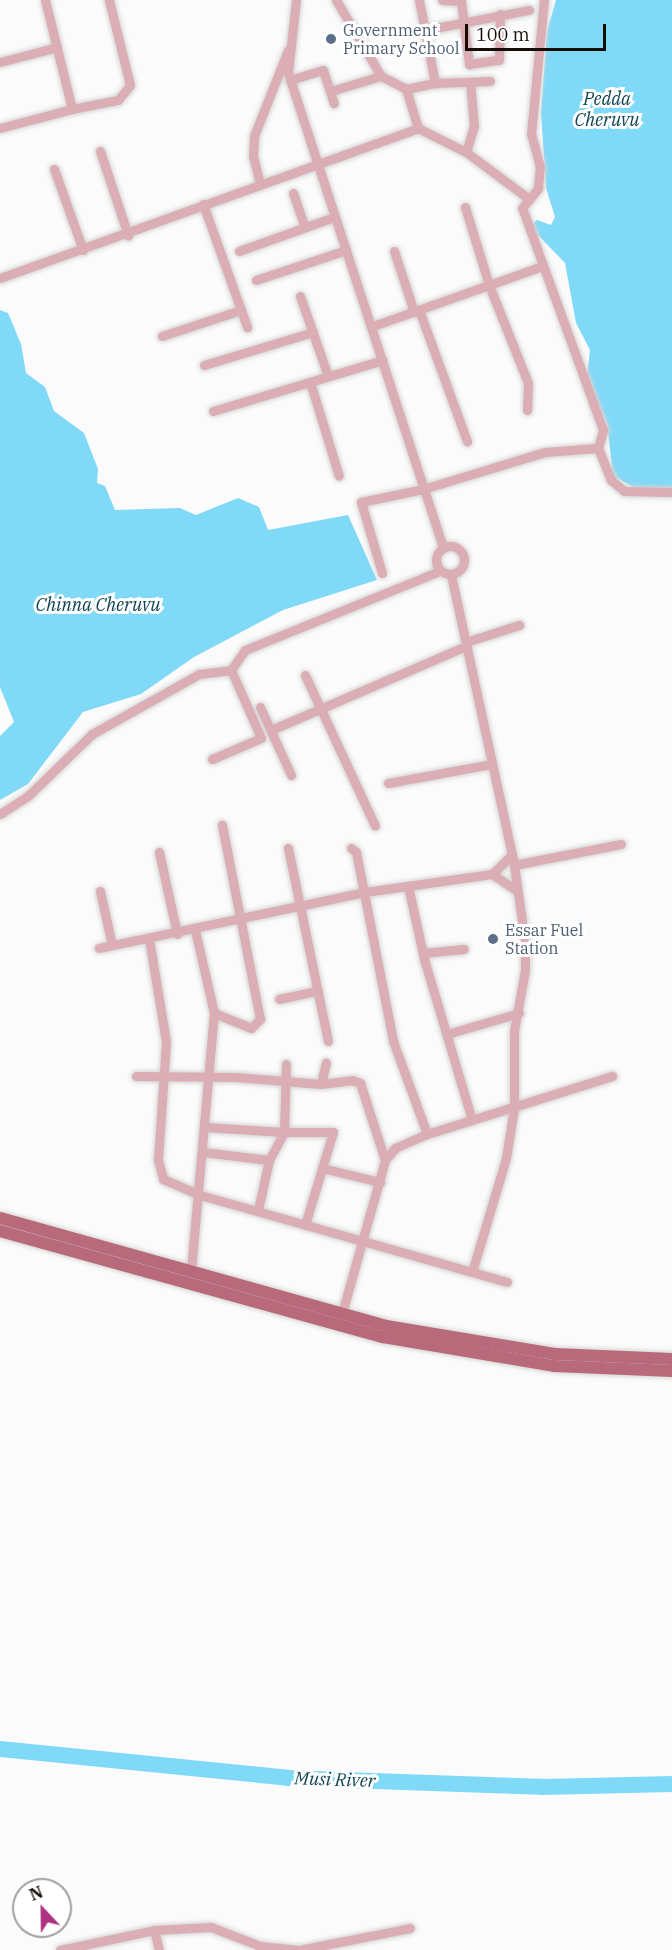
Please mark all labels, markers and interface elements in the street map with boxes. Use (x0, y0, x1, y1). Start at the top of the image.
scale bar (468, 12, 609, 50)
place label: Government Primary School (343, 20, 459, 58)
text: 100 m (476, 23, 530, 46)
marker: Government Primary School (324, 32, 338, 46)
water label: Pedda Cheruvu (575, 89, 639, 132)
water label: Chinna Cheruvu (36, 594, 160, 616)
place label: Essar Fuel Station (505, 920, 583, 958)
marker: Essar Fuel Station (486, 932, 500, 946)
water label: Musi River (294, 1768, 376, 1792)
north arrow (12, 1878, 72, 1938)
text: N (26, 1882, 46, 1905)

